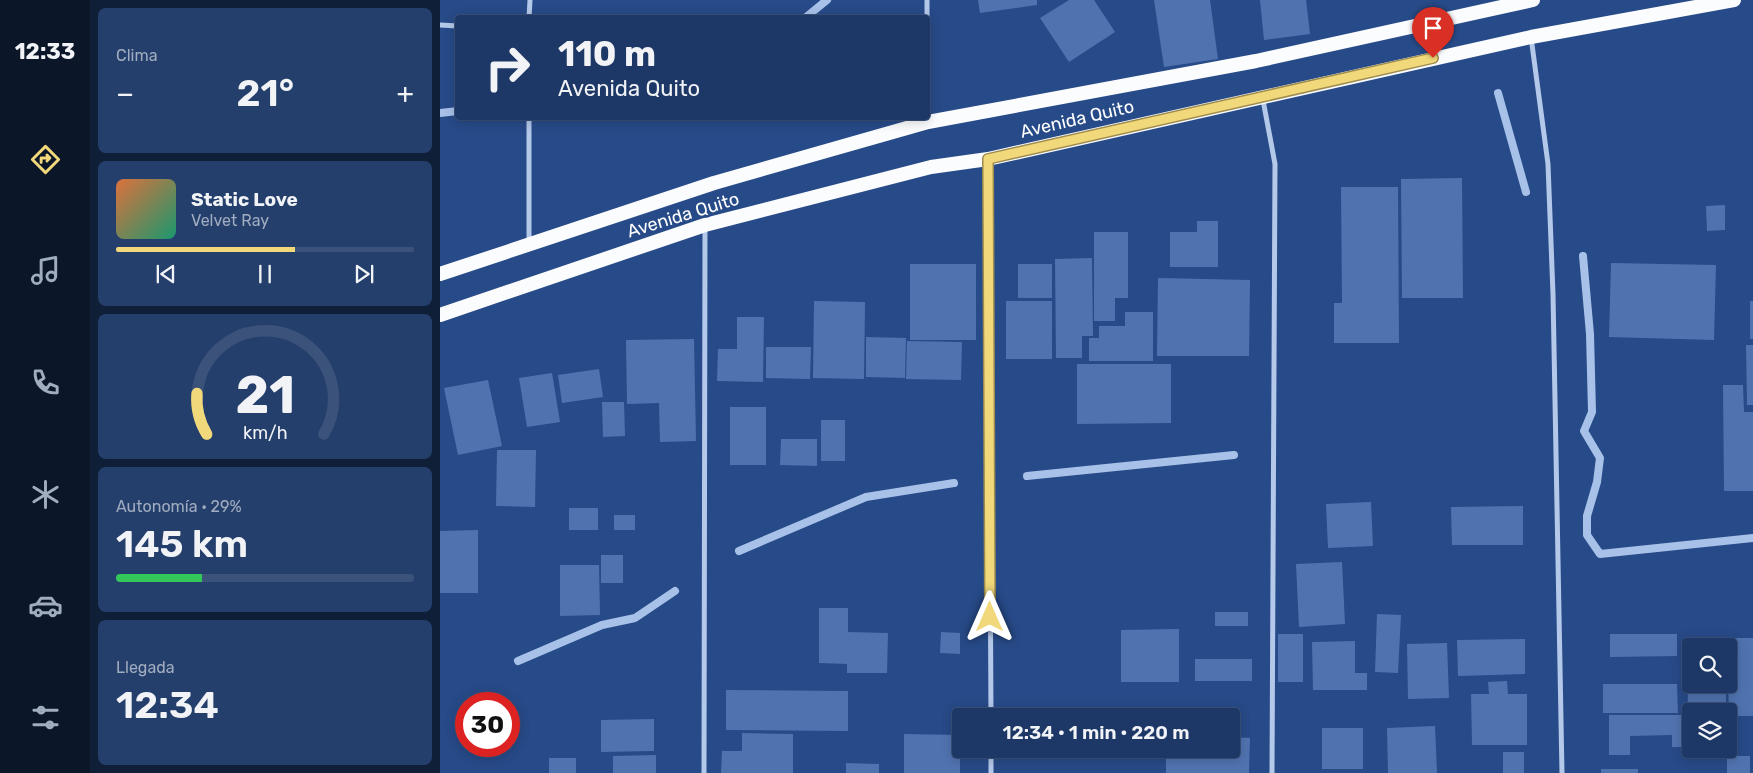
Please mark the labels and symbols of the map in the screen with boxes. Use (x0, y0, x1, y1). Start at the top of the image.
pin (1412, 7, 1454, 58)
street label: Avenida Quito (1018, 95, 1136, 143)
street label: Avenida Quito (624, 187, 742, 243)
position arrow (963, 590, 1015, 642)
speed limit sign: 30 (455, 692, 520, 757)

